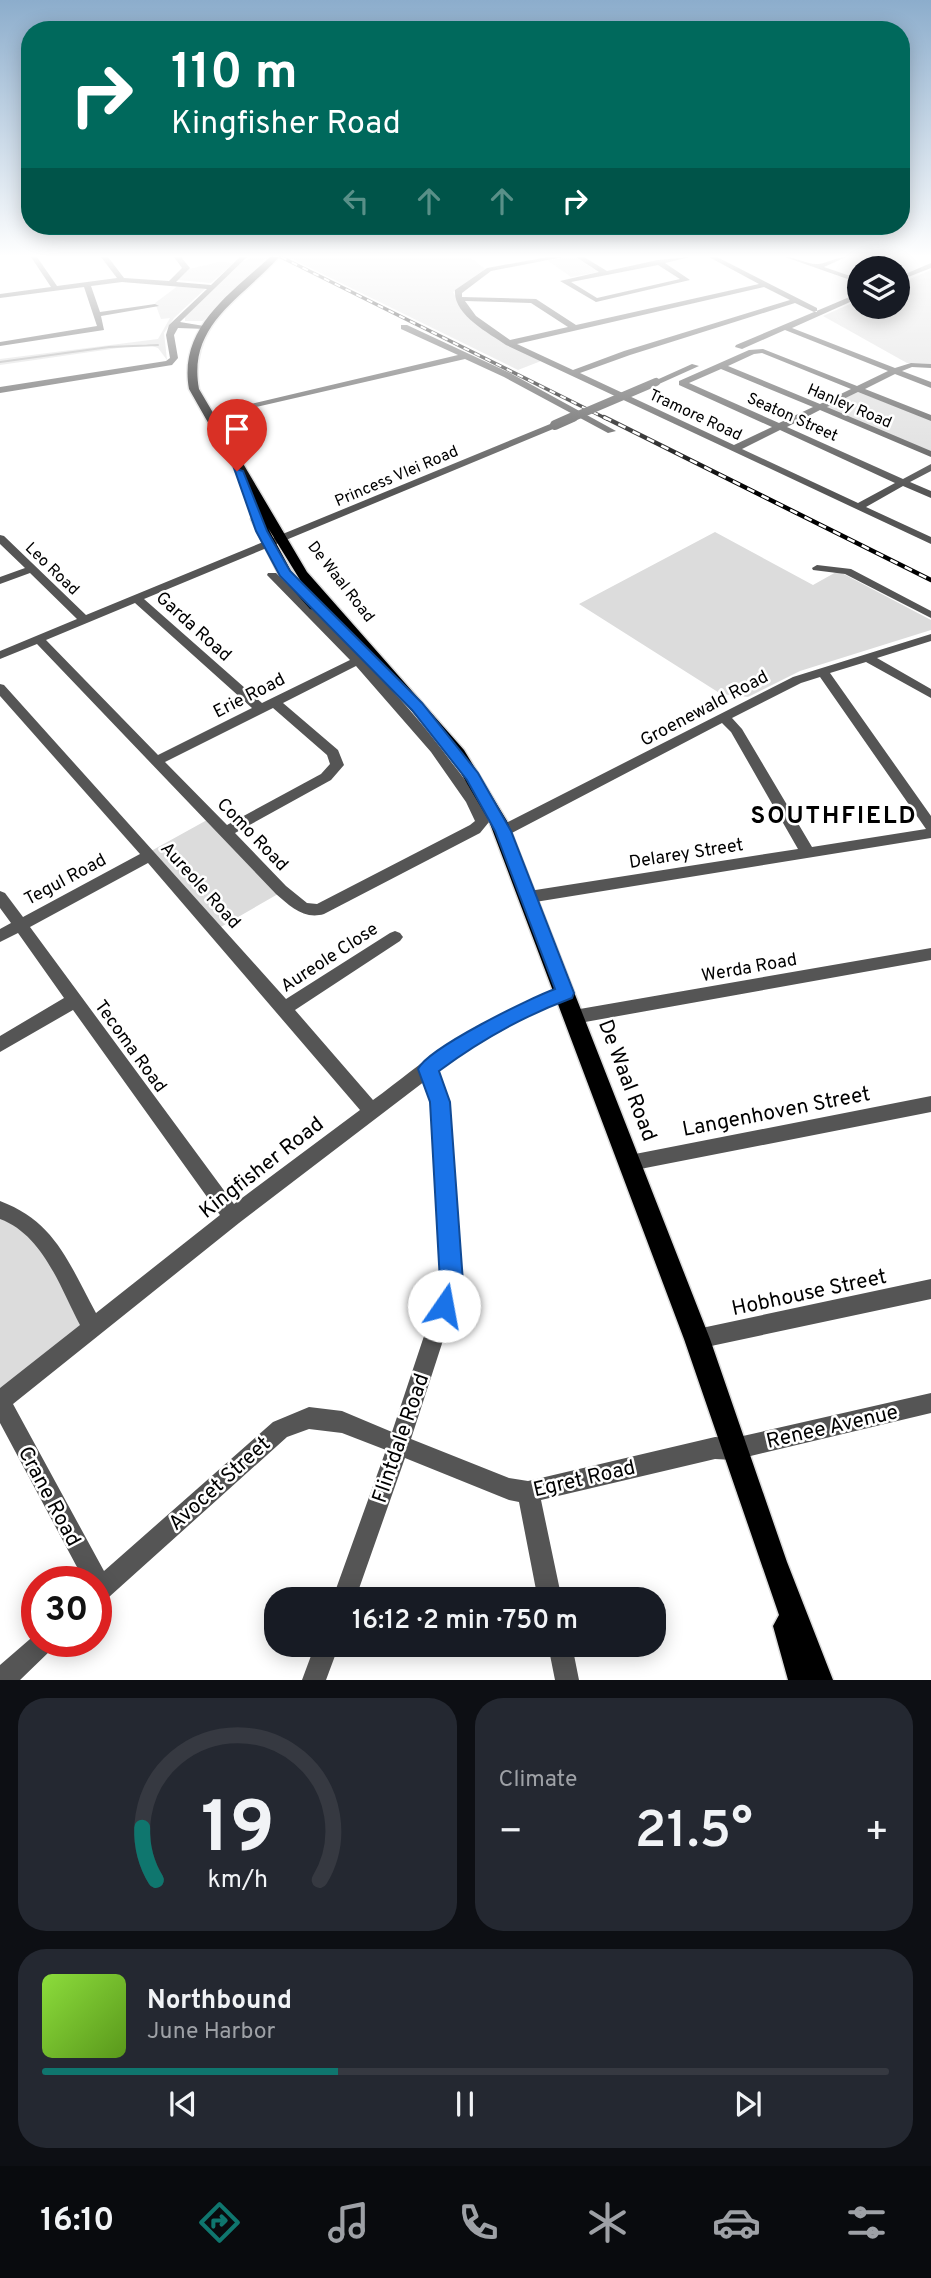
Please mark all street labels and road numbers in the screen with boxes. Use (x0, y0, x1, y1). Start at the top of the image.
street label: Hanley Road (804, 380, 895, 434)
street label: Tramore Road (645, 386, 745, 446)
street label: Seaton Street (744, 389, 841, 447)
street label: Princess Vlei Road (332, 442, 462, 512)
street label: De Waal Road (302, 538, 378, 627)
street label: Leo Road (20, 539, 83, 600)
street label: Garda Road (150, 587, 236, 667)
street label: Groenewald Road (637, 666, 773, 753)
street label: Erie Road (210, 668, 290, 724)
street label: Como Road (211, 794, 293, 877)
street label: Delarey Street (627, 834, 745, 875)
street label: Aureole Road (155, 838, 245, 934)
street label: Tegul Road (21, 849, 111, 912)
street label: Aureole Close (277, 918, 383, 998)
street label: Werda Road (700, 949, 799, 988)
street label: Tecoma Road (89, 996, 171, 1098)
street label: De Waal Road (591, 1016, 662, 1145)
street label: Langenhoven Street (680, 1081, 872, 1144)
street label: Kingfisher Road (194, 1111, 330, 1225)
street label: Hobhouse Street (729, 1264, 889, 1323)
street label: Flintdale Road (367, 1370, 436, 1507)
street label: Renee Avenue (764, 1399, 901, 1456)
street label: Avocet Street (163, 1431, 277, 1537)
street label: Crane Road (11, 1442, 86, 1551)
street label: Egret Road (531, 1455, 638, 1504)

